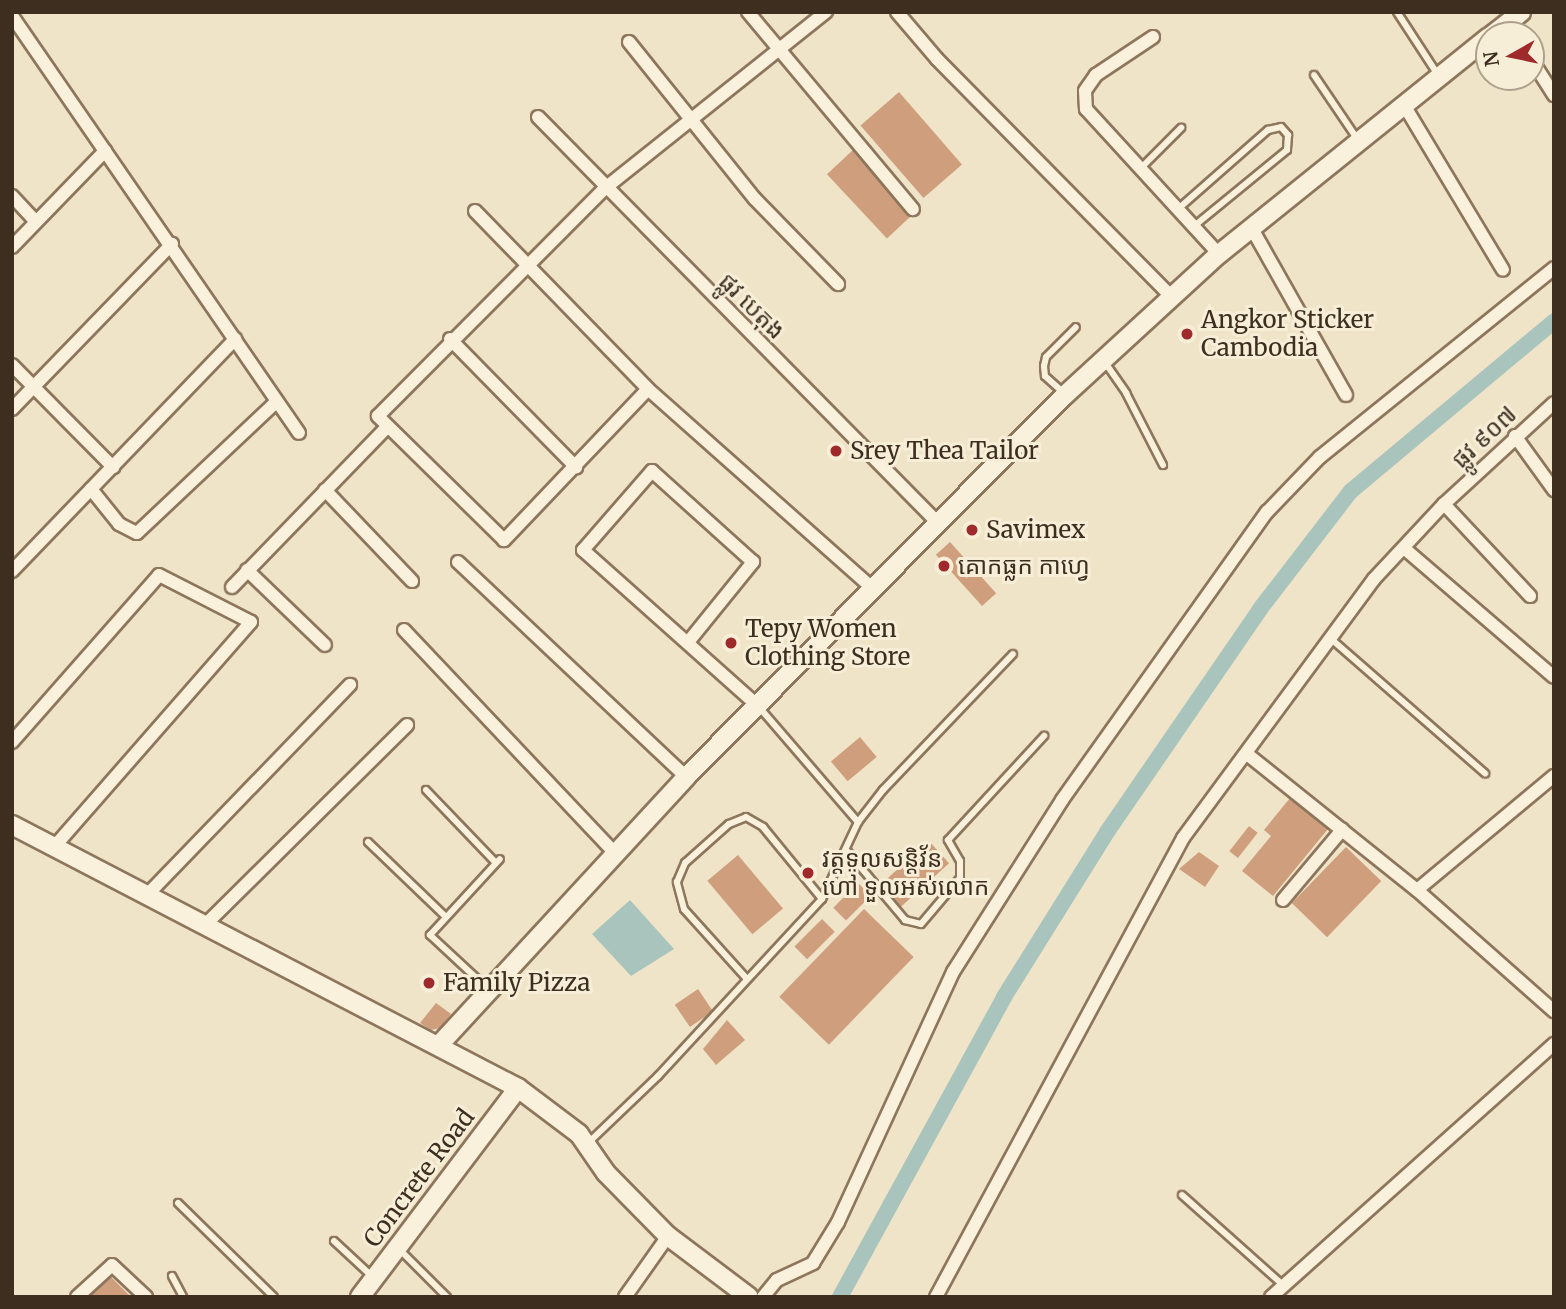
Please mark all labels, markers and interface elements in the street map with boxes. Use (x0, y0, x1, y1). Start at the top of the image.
north arrow (1475, 21, 1545, 91)
text: N (1478, 50, 1504, 68)
street label: ផ្លូវ បេតុង (713, 267, 791, 345)
place label: Angkor Sticker Cambodia (1201, 306, 1374, 362)
marker: Angkor Sticker Cambodia (1179, 326, 1195, 342)
street label: ផ្លូវ ៩០៧ (1446, 400, 1522, 474)
place label: Srey Thea Tailor (850, 437, 1039, 465)
marker: Srey Thea Tailor (828, 443, 844, 459)
place label: Savimex (986, 516, 1085, 544)
marker: Savimex (964, 522, 980, 538)
place label: គោកធ្លក កាហ្វេ (958, 552, 1090, 580)
marker: គោកធ្លក កាហ្វេ (936, 558, 952, 574)
place label: Tepy Women Clothing Store (745, 615, 910, 671)
marker: Tepy Women Clothing Store (723, 635, 739, 651)
place label: វត្តទូលសន្តិវ័ន ហៅ ទួលអស់លោក (822, 845, 989, 901)
marker: វត្តទូលសន្តិវ័ន ហៅ ទួលអស់លោក (800, 865, 816, 881)
place label: Family Pizza (443, 969, 590, 997)
marker: Family Pizza (421, 975, 437, 991)
street label: Concrete Road (358, 1103, 480, 1253)

